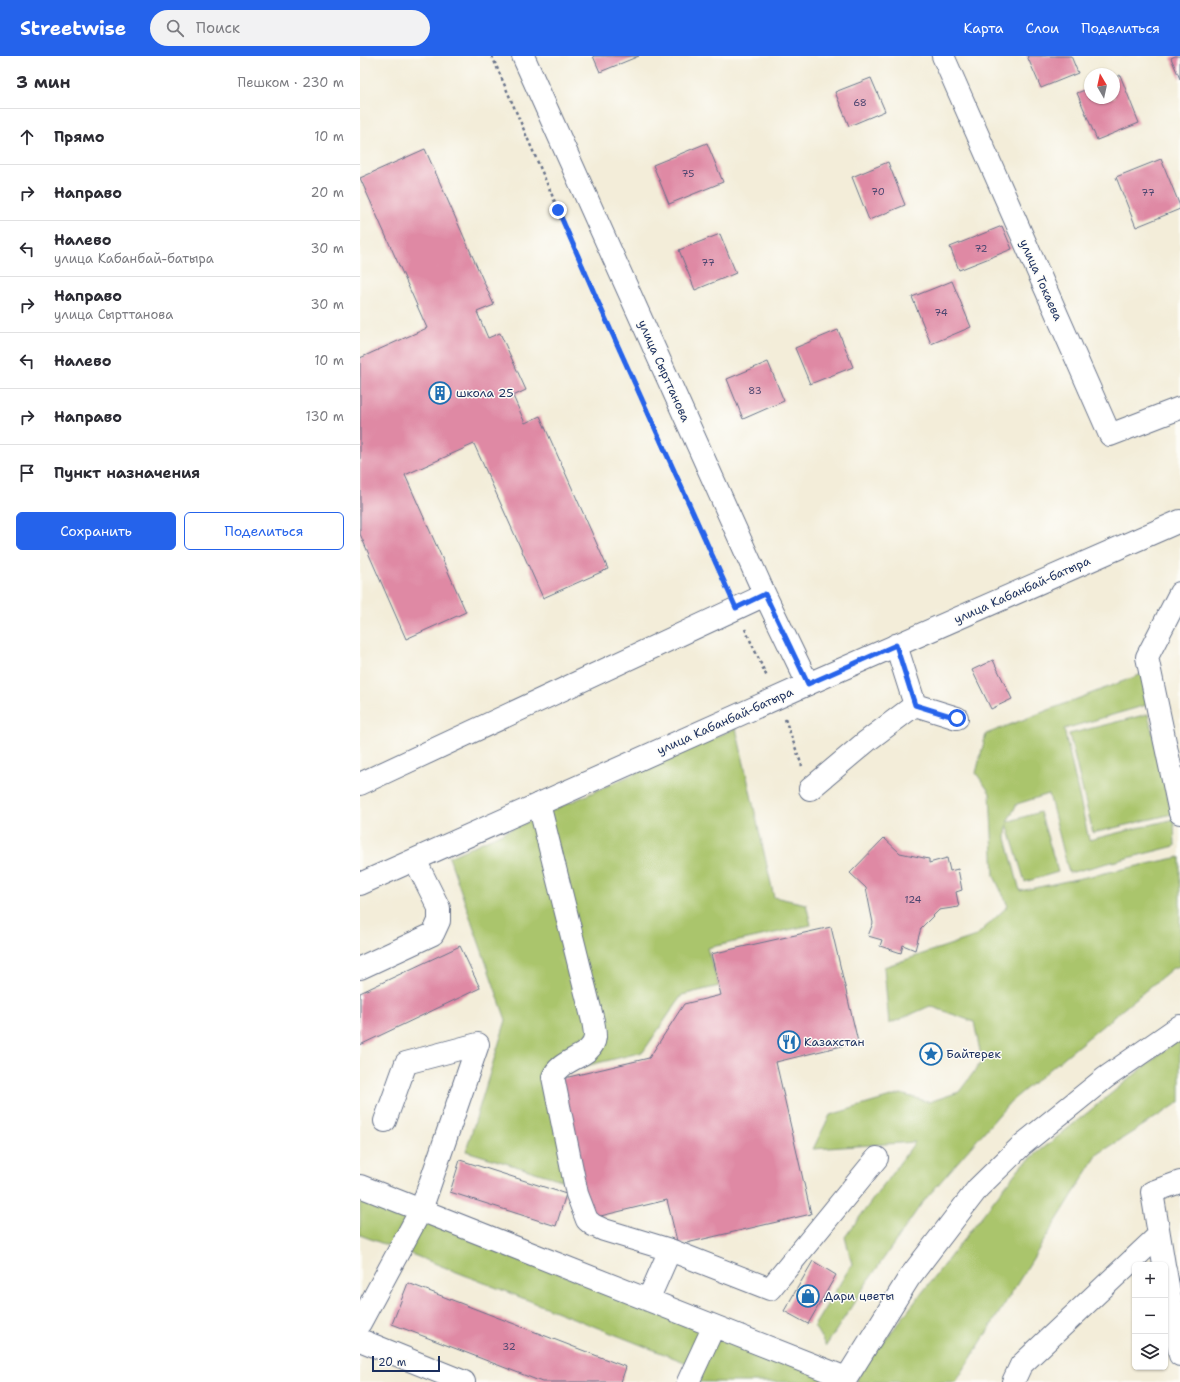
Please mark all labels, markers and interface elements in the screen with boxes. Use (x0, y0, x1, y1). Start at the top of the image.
search box (150, 10, 430, 46)
text: Streetwise (20, 16, 126, 41)
icon: search (164, 17, 186, 39)
text: Поиск (196, 18, 240, 38)
text: Карта (963, 19, 1004, 37)
text: Слои (1026, 19, 1059, 37)
text: Поделиться (1081, 19, 1160, 37)
north arrow (1084, 68, 1120, 104)
text: 3 мин (16, 71, 71, 93)
text: Пешком · 230 m (238, 74, 344, 91)
house number: 68 (853, 96, 867, 109)
icon: ahead (16, 126, 38, 148)
text: Прямо (54, 127, 104, 147)
text: 10 m (314, 128, 344, 145)
house number: 75 (682, 167, 694, 180)
icon: right (16, 182, 38, 204)
text: Направо (54, 183, 122, 203)
text: 20 m (311, 184, 344, 201)
house number: 70 (871, 185, 885, 198)
house number: 77 (1141, 186, 1155, 199)
route end (549, 201, 567, 219)
text: Налево (54, 230, 112, 250)
street label: улица Токаева (1016, 237, 1066, 324)
icon: left (16, 238, 38, 260)
text: 30 m (310, 240, 344, 257)
house number: 72 (974, 242, 988, 255)
text: улица Кабанбай-батыра (54, 250, 214, 267)
house number: 77 (701, 256, 715, 269)
text: Направо (54, 286, 122, 306)
icon: right (16, 294, 38, 316)
text: 30 m (310, 296, 344, 313)
text: улица Сырттанова (54, 306, 173, 323)
house number: 74 (934, 306, 948, 319)
street label: улица Сырттанова (634, 317, 694, 425)
icon: left (16, 350, 38, 372)
text: Налево (54, 351, 112, 371)
text: 10 m (314, 352, 344, 369)
building icon: школа 25 (427, 380, 453, 406)
house number: 83 (748, 384, 762, 397)
place label: школа 25 (456, 385, 514, 401)
icon: right (16, 406, 38, 428)
text: Направо (54, 407, 122, 427)
text: 130 m (306, 408, 344, 425)
icon: arrive (16, 462, 38, 484)
text: Пункт назначения (54, 463, 200, 483)
button: Сохранить (16, 512, 176, 550)
button: Поделиться (184, 512, 344, 550)
street label: улица Кабанбай-батыра (951, 552, 1093, 627)
street label: улица Кабанбай-батыра (654, 683, 796, 758)
route start (948, 709, 966, 727)
house number: 124 (904, 893, 922, 906)
restaurant icon: Казахстан (776, 1029, 802, 1055)
place label: Казахстан (804, 1034, 865, 1050)
place icon: Байтерек (918, 1041, 944, 1067)
place label: Байтерек (946, 1046, 1001, 1062)
map controls (1132, 1262, 1168, 1370)
button: + (1132, 1262, 1168, 1298)
shop icon: Дари цветы (795, 1283, 821, 1309)
place label: Дари цветы (824, 1288, 894, 1304)
button: − (1132, 1298, 1168, 1334)
button: layers (1132, 1334, 1168, 1370)
house number: 32 (502, 1340, 516, 1353)
scale bar (372, 1354, 440, 1373)
text: 20 m (378, 1355, 406, 1370)

